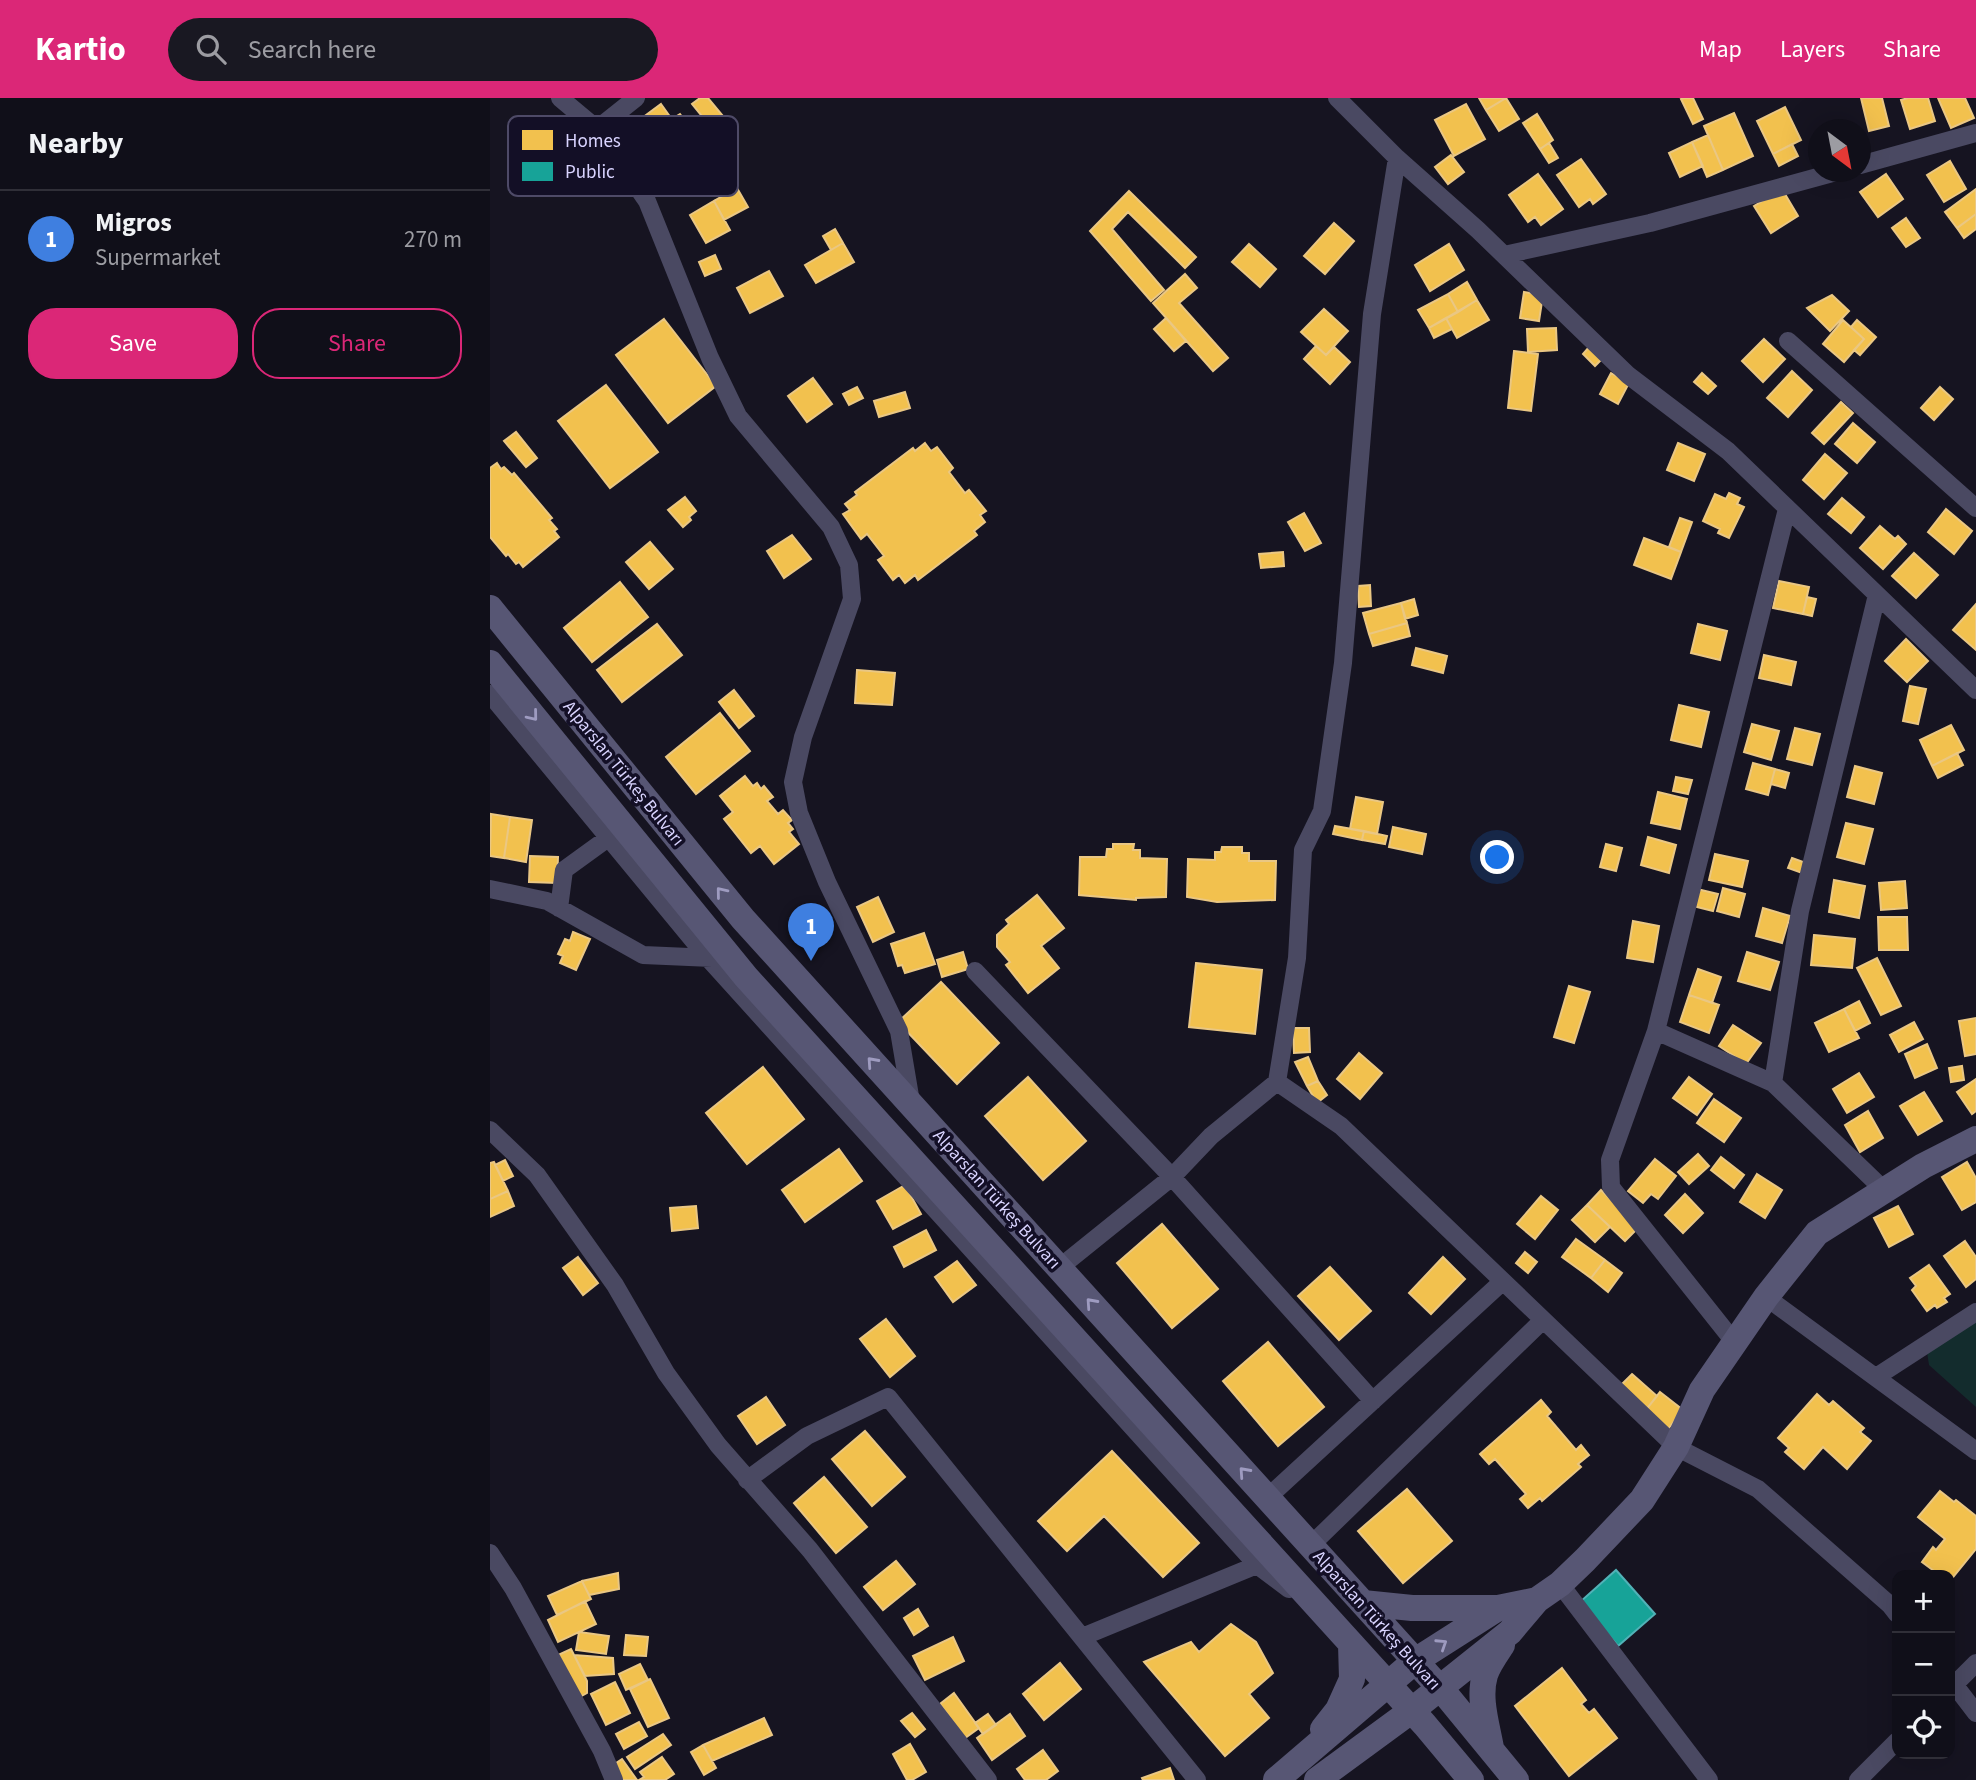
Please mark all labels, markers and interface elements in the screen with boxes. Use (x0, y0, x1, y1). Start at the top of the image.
search box (168, 18, 658, 81)
text: Kartio (35, 26, 126, 73)
icon: search (192, 30, 230, 68)
text: Search here (248, 31, 376, 68)
text: Map (1699, 32, 1742, 67)
text: Layers (1780, 32, 1845, 67)
text: Share (1883, 32, 1941, 67)
legend (508, 116, 738, 196)
north arrow (1808, 119, 1871, 182)
text: Nearby (28, 122, 123, 165)
text: Homes (565, 128, 621, 155)
text: Public (565, 159, 615, 186)
text: Migros (95, 204, 172, 241)
text: 1 (45, 223, 57, 256)
text: 270 m (404, 223, 462, 256)
text: Supermarket (95, 241, 221, 274)
button: Save (28, 308, 238, 379)
button: Share (252, 308, 462, 379)
street label: Alparslan Türkeş Bulvarı (557, 695, 690, 851)
one-way arrow (525, 708, 537, 721)
your location (1480, 840, 1514, 874)
one-way arrow (717, 888, 729, 901)
pin: 1 (788, 903, 834, 961)
one-way arrow (868, 1057, 881, 1070)
street label: Alparslan Türkeş Bulvarı (927, 1124, 1066, 1275)
one-way arrow (1087, 1298, 1099, 1311)
one-way arrow (1240, 1467, 1252, 1480)
street label: Alparslan Türkeş Bulvarı (1307, 1545, 1446, 1696)
map controls (1892, 1570, 1955, 1759)
button: + (1892, 1570, 1955, 1633)
button: − (1892, 1633, 1955, 1696)
one-way arrow (1435, 1639, 1448, 1652)
button: locate (1892, 1696, 1955, 1759)

